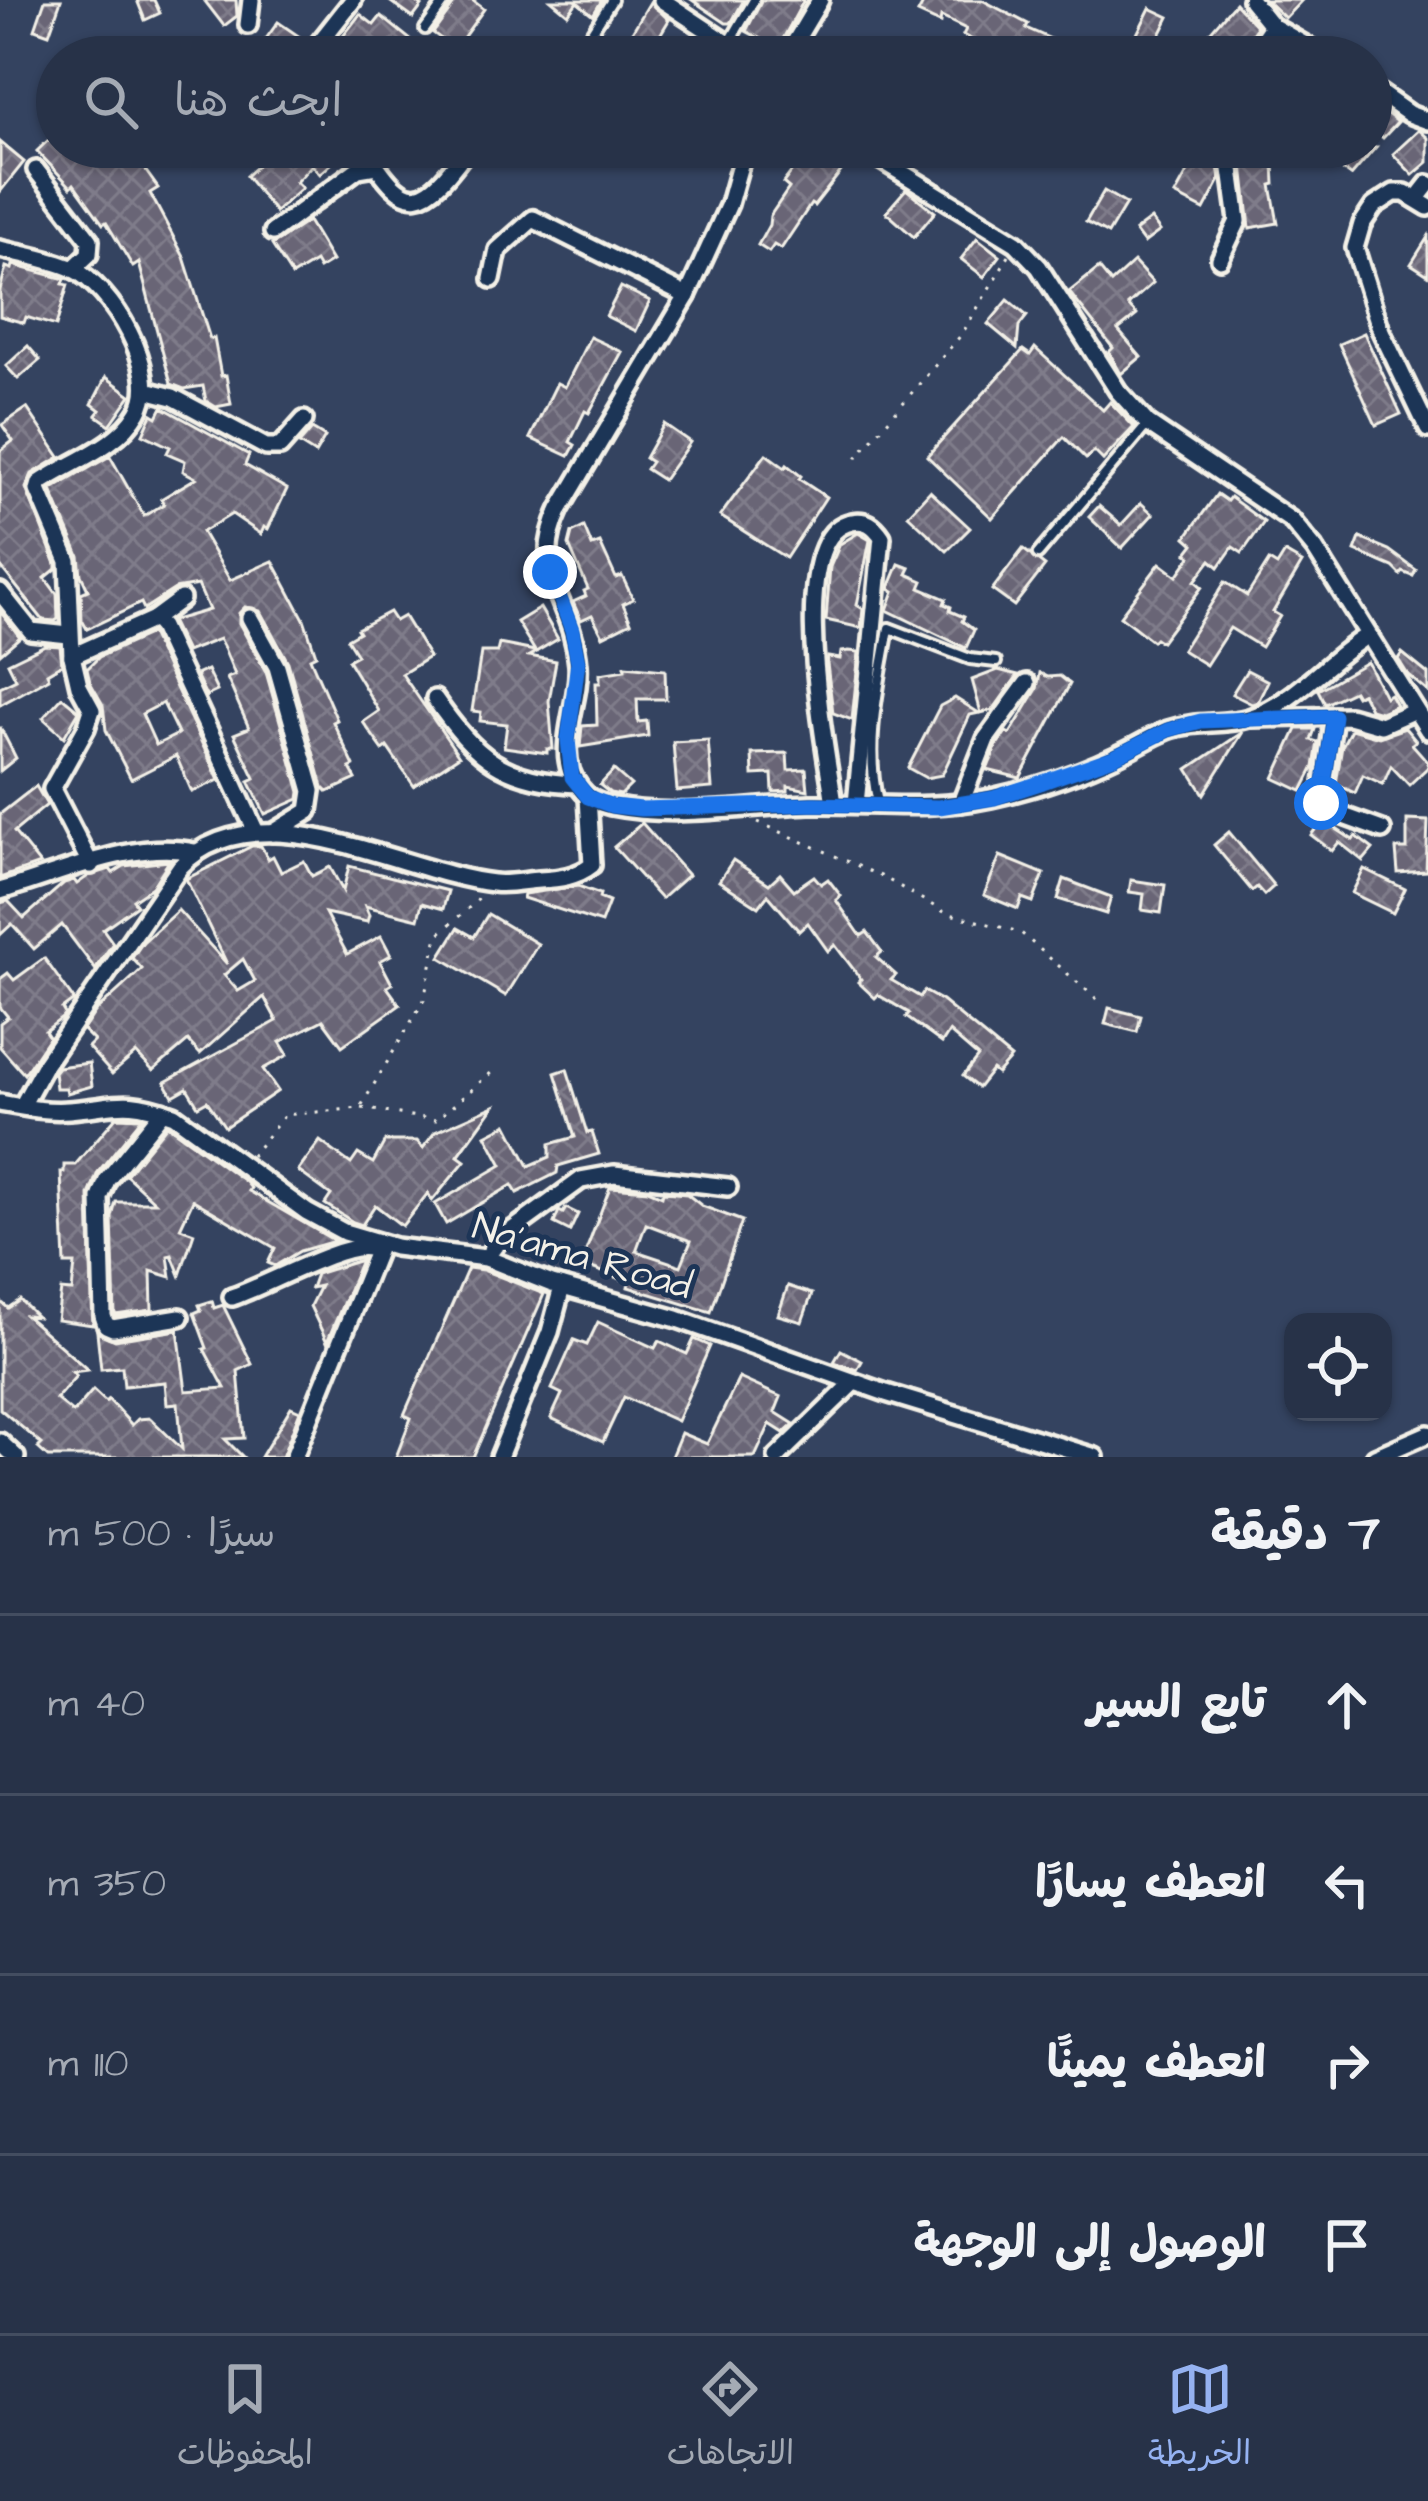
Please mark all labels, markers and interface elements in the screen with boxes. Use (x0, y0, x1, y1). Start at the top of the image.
search box (36, 36, 1392, 168)
icon: search (78, 69, 144, 135)
text: ابحث هنا (174, 71, 342, 133)
route end (523, 545, 577, 599)
route start (1294, 776, 1348, 830)
street label: Na'ama Road (466, 1200, 698, 1314)
map controls (1284, 1313, 1392, 1421)
button: locate (1284, 1313, 1392, 1421)
text: 7 دقيقة (1211, 1499, 1380, 1570)
text: سيرًا · 500 m (48, 1508, 275, 1562)
icon: ahead (1314, 1672, 1380, 1738)
text: تابع السير (1088, 1673, 1266, 1735)
text: 40 m (48, 1678, 145, 1732)
icon: left (1314, 1852, 1380, 1918)
text: انعطف يسارًا (1035, 1853, 1266, 1915)
text: 350 m (48, 1858, 166, 1912)
icon: right (1314, 2032, 1380, 2098)
text: انعطف يمينًا (1047, 2033, 1266, 2095)
text: 110 m (48, 2038, 129, 2092)
icon: arrive (1314, 2212, 1380, 2278)
text: الوصول إلى الوجهة (914, 2213, 1266, 2275)
tab: المحفوظات (177, 2356, 313, 2482)
tab: الاتجاهات (667, 2356, 794, 2482)
tab: الخريطة (1148, 2356, 1251, 2482)

